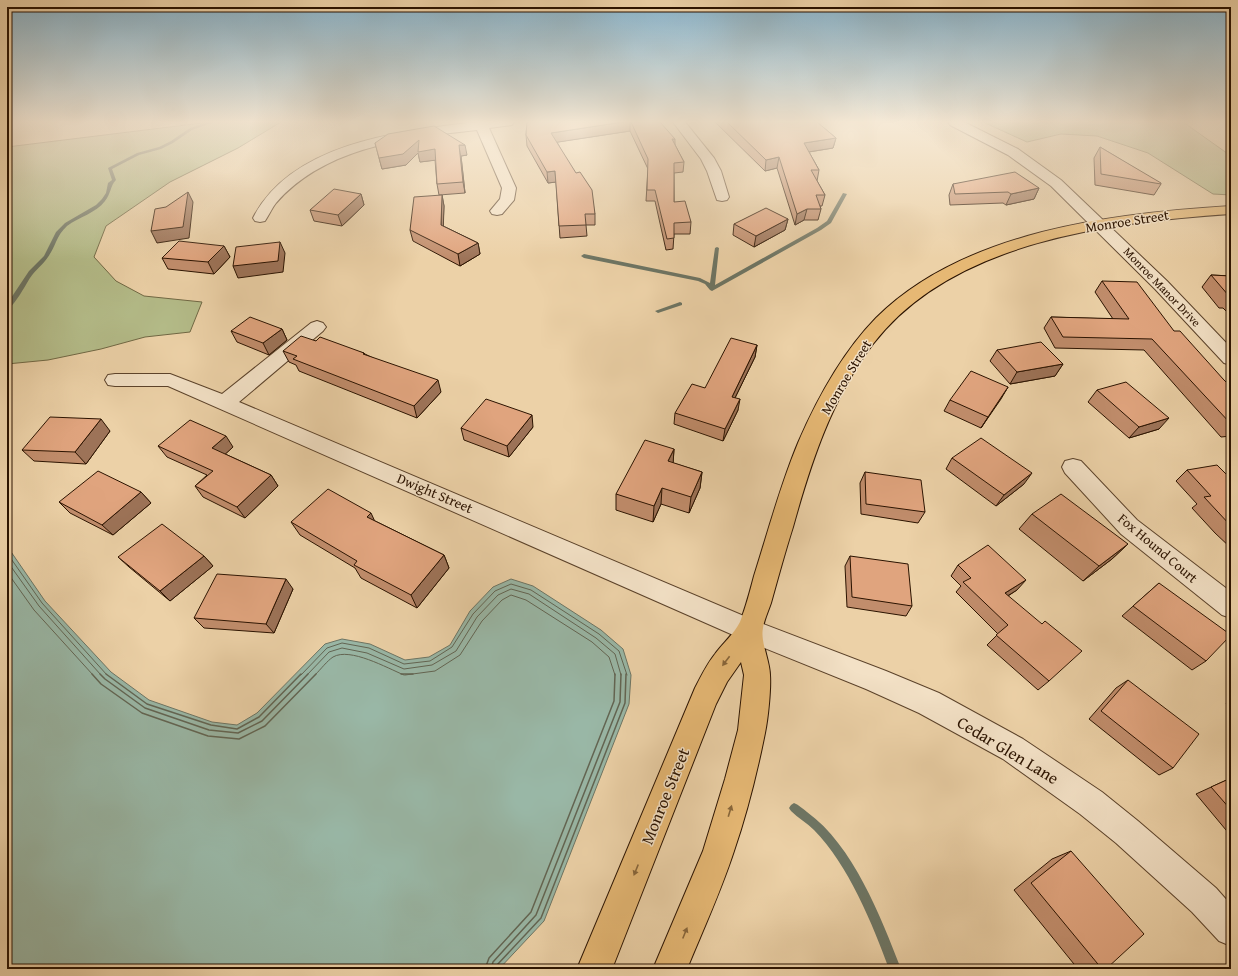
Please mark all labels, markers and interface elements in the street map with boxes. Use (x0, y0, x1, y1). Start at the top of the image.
street label: Monroe Street (1084, 205, 1170, 237)
street label: Monroe Manor Drive (1120, 243, 1205, 330)
street label: Monroe Street (816, 336, 876, 418)
street label: Dwight Street (394, 468, 476, 518)
street label: Fox Hound Court (1114, 509, 1202, 587)
one-way arrow (722, 656, 730, 666)
street label: Cedar Glen Lane (953, 709, 1064, 790)
street label: Monroe Street (634, 744, 695, 848)
one-way arrow (727, 805, 733, 817)
one-way arrow (632, 864, 639, 876)
one-way arrow (683, 927, 689, 939)

